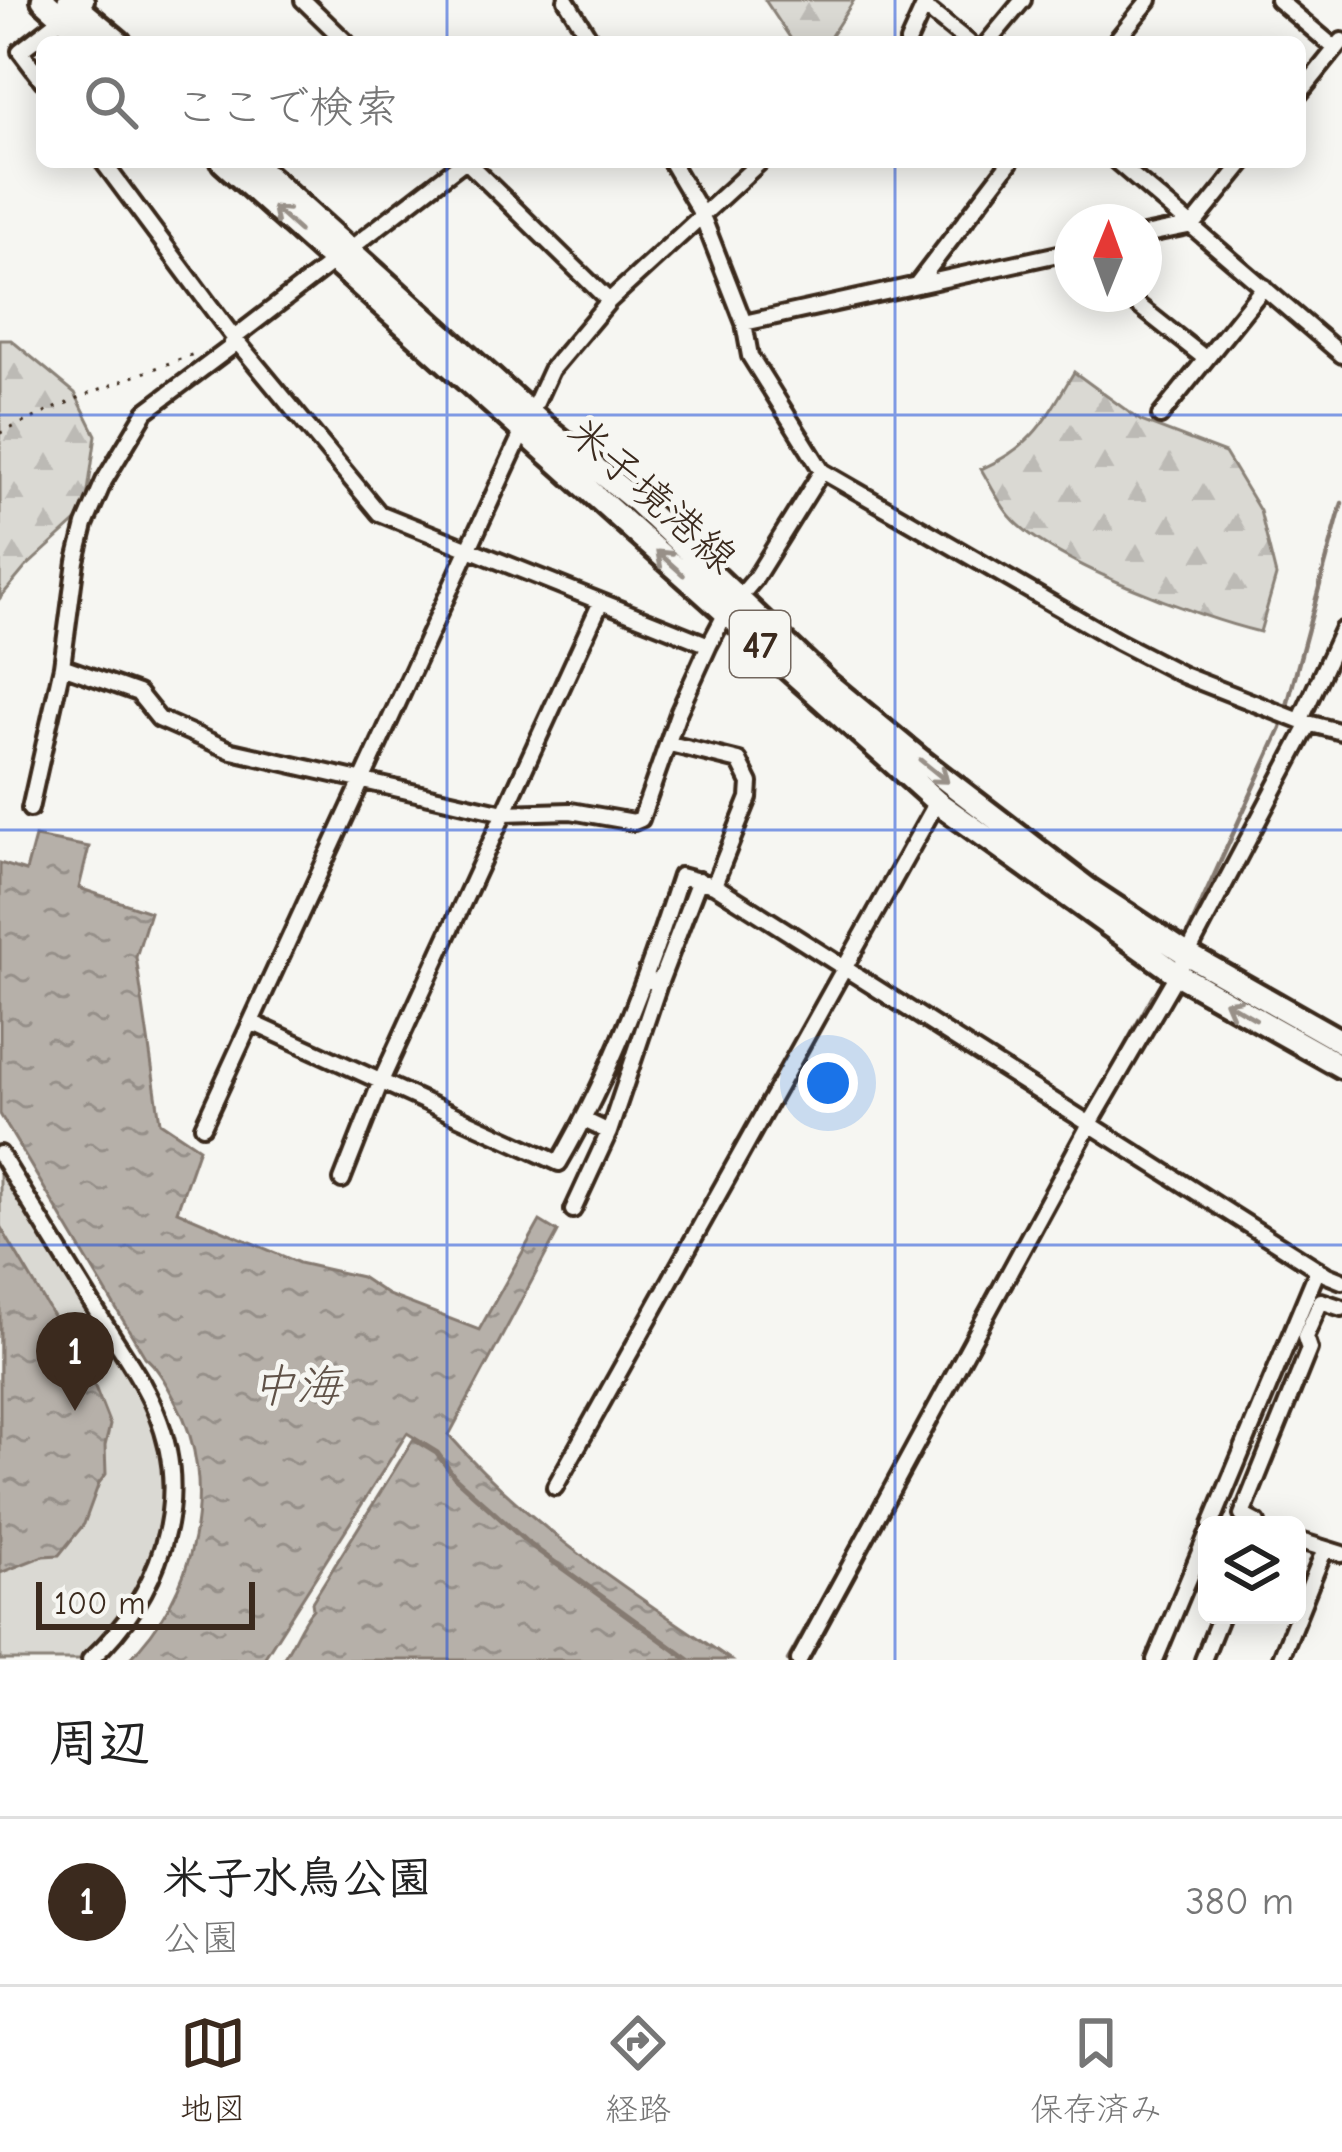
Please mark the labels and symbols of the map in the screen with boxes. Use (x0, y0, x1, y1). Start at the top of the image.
north arrow (1054, 204, 1162, 312)
one-way arrow (271, 205, 301, 233)
street label: 米子境港線 (558, 407, 746, 584)
one-way arrow (655, 550, 686, 577)
road number: 47 (730, 611, 790, 677)
one-way arrow (918, 758, 950, 784)
one-way arrow (1223, 997, 1258, 1021)
your location (798, 1053, 858, 1113)
pin: 1 (36, 1312, 114, 1411)
water label: 中海 (251, 1360, 344, 1412)
scale bar (36, 1576, 255, 1629)

